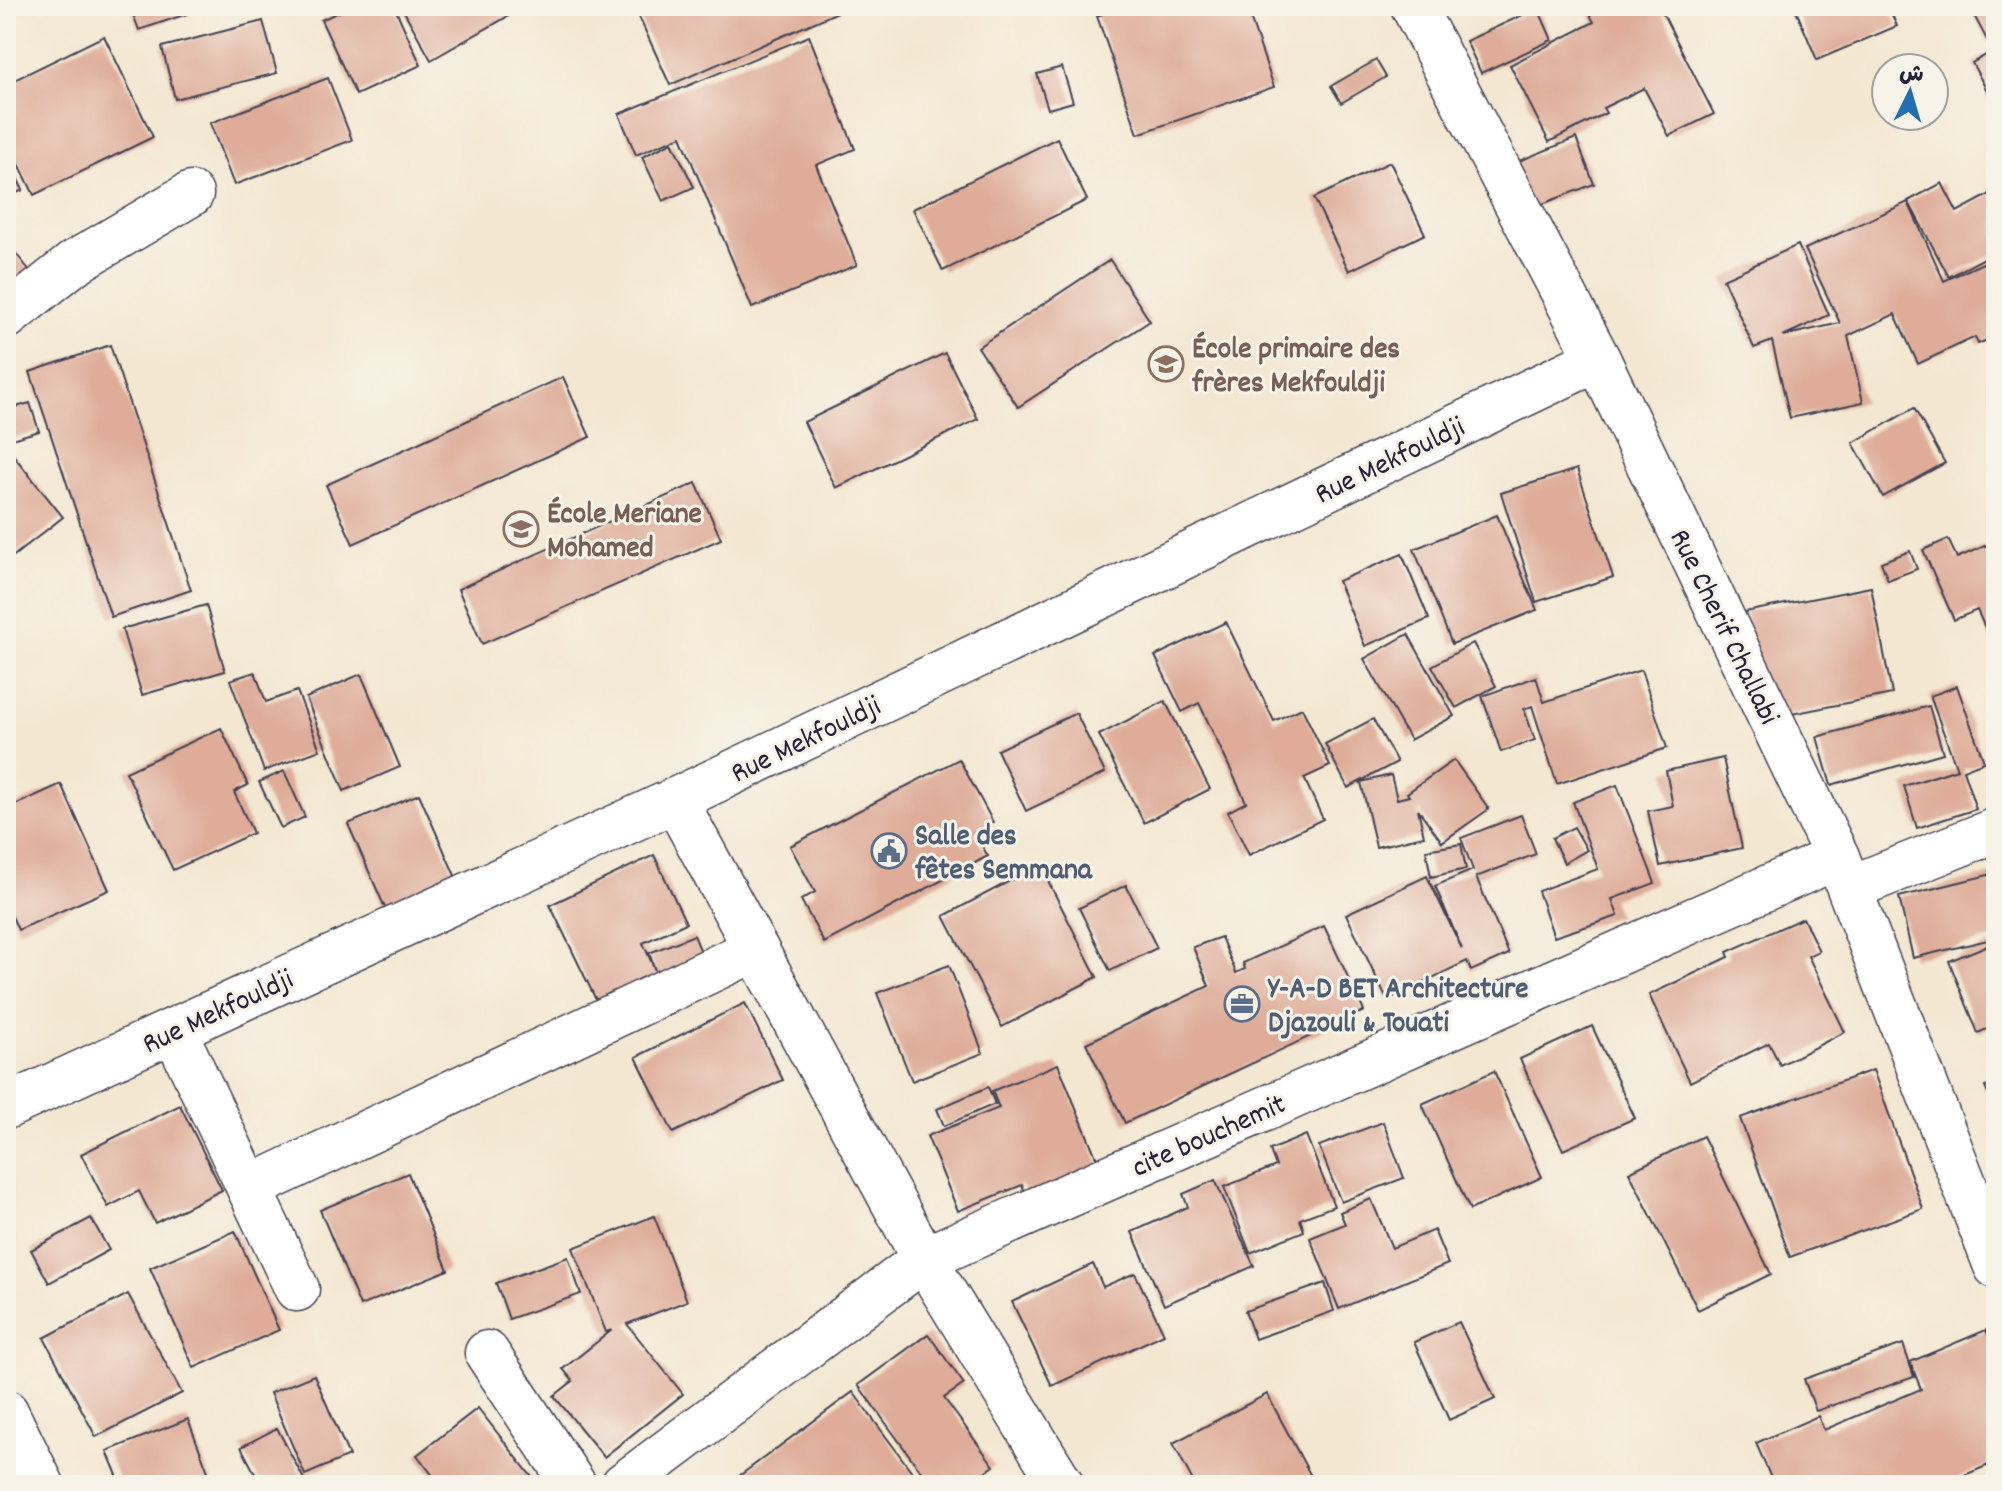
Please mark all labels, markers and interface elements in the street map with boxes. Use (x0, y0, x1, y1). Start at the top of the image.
north arrow (1870, 52, 1950, 132)
text: ش (1898, 59, 1925, 92)
place label: École primaire des frères Mekfouldji (1192, 330, 1400, 407)
school or university icon: École primaire des frères Mekfouldji (1147, 345, 1185, 383)
street label: Rue Mekfouldji (1309, 408, 1473, 518)
place label: École Meriane Mohamed (547, 495, 702, 572)
school or university icon: École Meriane Mohamed (502, 510, 540, 548)
street label: Rue Cherif Challabi (1656, 523, 1788, 733)
street label: Rue Mekfouldji (725, 687, 889, 797)
place label: Salle des fêtes Semmana (915, 817, 1093, 894)
public building icon: Salle des fêtes Semmana (870, 832, 908, 870)
street label: Rue Mekfouldji (136, 960, 301, 1068)
place label: Y-A-D BET Architecture Djazouli & Touati (1267, 970, 1528, 1047)
office icon: Y-A-D BET Architecture Djazouli & Touati (1223, 985, 1261, 1023)
street label: cite bouchemit (1126, 1085, 1294, 1191)

